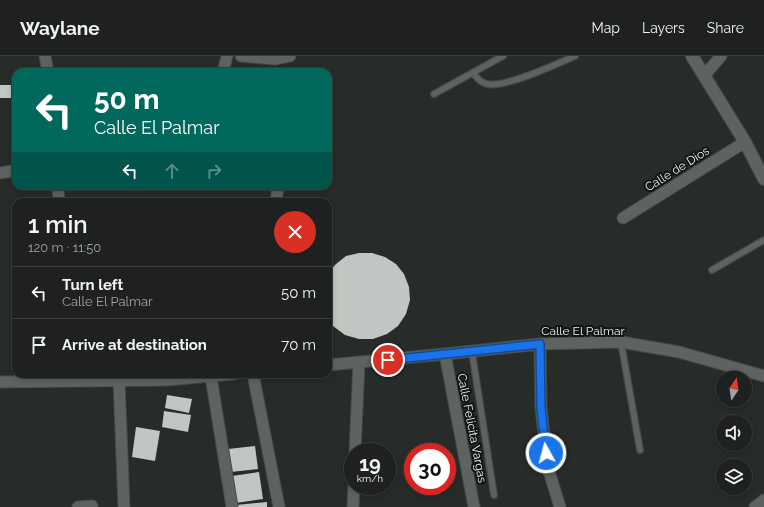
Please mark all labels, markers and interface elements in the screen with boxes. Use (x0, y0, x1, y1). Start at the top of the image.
text: Waylane (20, 17, 100, 39)
text: Map (592, 20, 620, 36)
text: Layers (642, 20, 685, 36)
text: Share (707, 20, 744, 36)
text: 50 m (94, 83, 160, 116)
icon: left (28, 84, 80, 136)
text: Calle El Palmar (94, 117, 219, 138)
street label: Calle de Dios (642, 144, 712, 194)
icon: left (119, 160, 141, 182)
icon: ahead (161, 160, 183, 182)
icon: right (203, 160, 225, 182)
text: 1 min (28, 210, 88, 239)
button: close (274, 211, 316, 253)
text: 120 m · 11:50 (28, 240, 101, 255)
text: Turn left (62, 276, 123, 294)
icon: left (28, 282, 50, 304)
text: 50 m (281, 284, 316, 302)
text: Calle El Palmar (62, 294, 153, 309)
street label: Calle El Palmar (541, 324, 626, 338)
icon: arrive (28, 334, 50, 356)
text: Arrive at destination (62, 336, 207, 354)
text: 70 m (281, 336, 316, 354)
pin (371, 343, 405, 377)
icon: arrive (377, 349, 399, 371)
north arrow (716, 371, 752, 407)
map controls (716, 371, 752, 495)
street label: Calle Felicita Vargas (455, 372, 490, 484)
button: sound (716, 415, 752, 451)
position arrow (525, 432, 567, 474)
speed limit sign: 30 (404, 443, 456, 495)
text: 19 (359, 452, 381, 476)
button: layers (716, 459, 752, 495)
text: km/h (357, 473, 383, 484)

